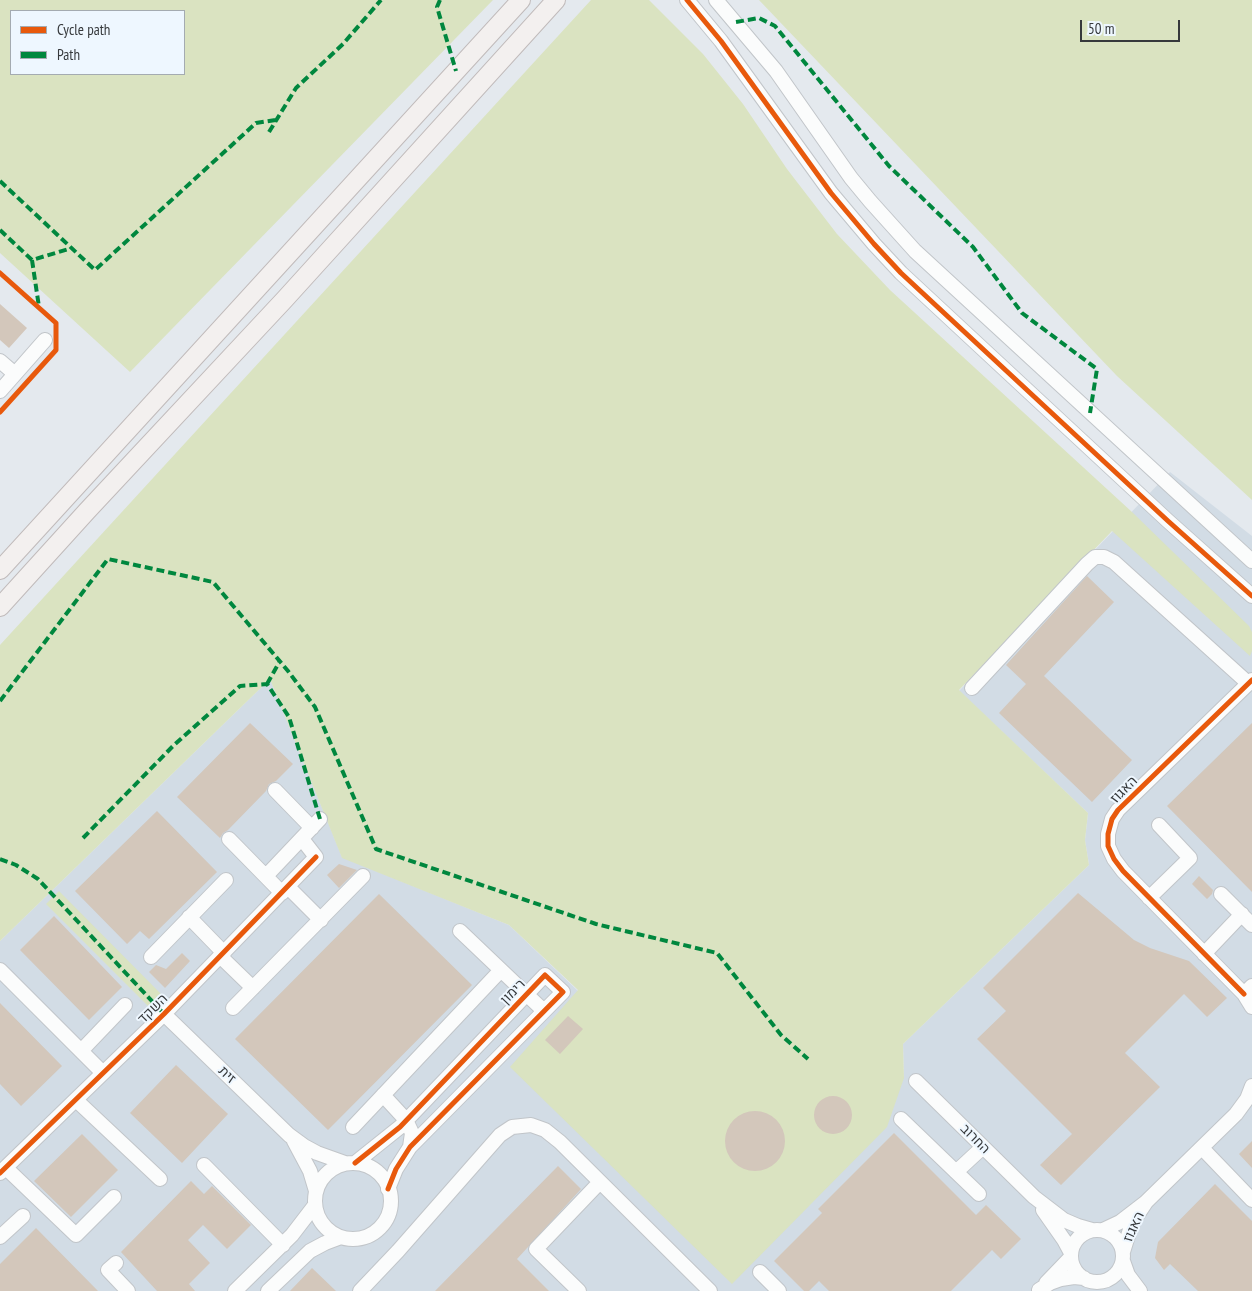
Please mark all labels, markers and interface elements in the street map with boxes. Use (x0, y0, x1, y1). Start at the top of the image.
legend (10, 10, 185, 75)
scale bar (1082, 10, 1182, 42)
text: 50 m (1088, 19, 1114, 38)
text: Cycle path (57, 20, 110, 39)
text: Path (57, 45, 80, 64)
street label: האגוז (1107, 773, 1141, 807)
street label: רימון (497, 976, 529, 1008)
street label: השקד (135, 991, 171, 1027)
street label: זית (215, 1063, 239, 1087)
street label: החרוב (957, 1121, 993, 1157)
street label: האגוז (1120, 1209, 1148, 1245)

